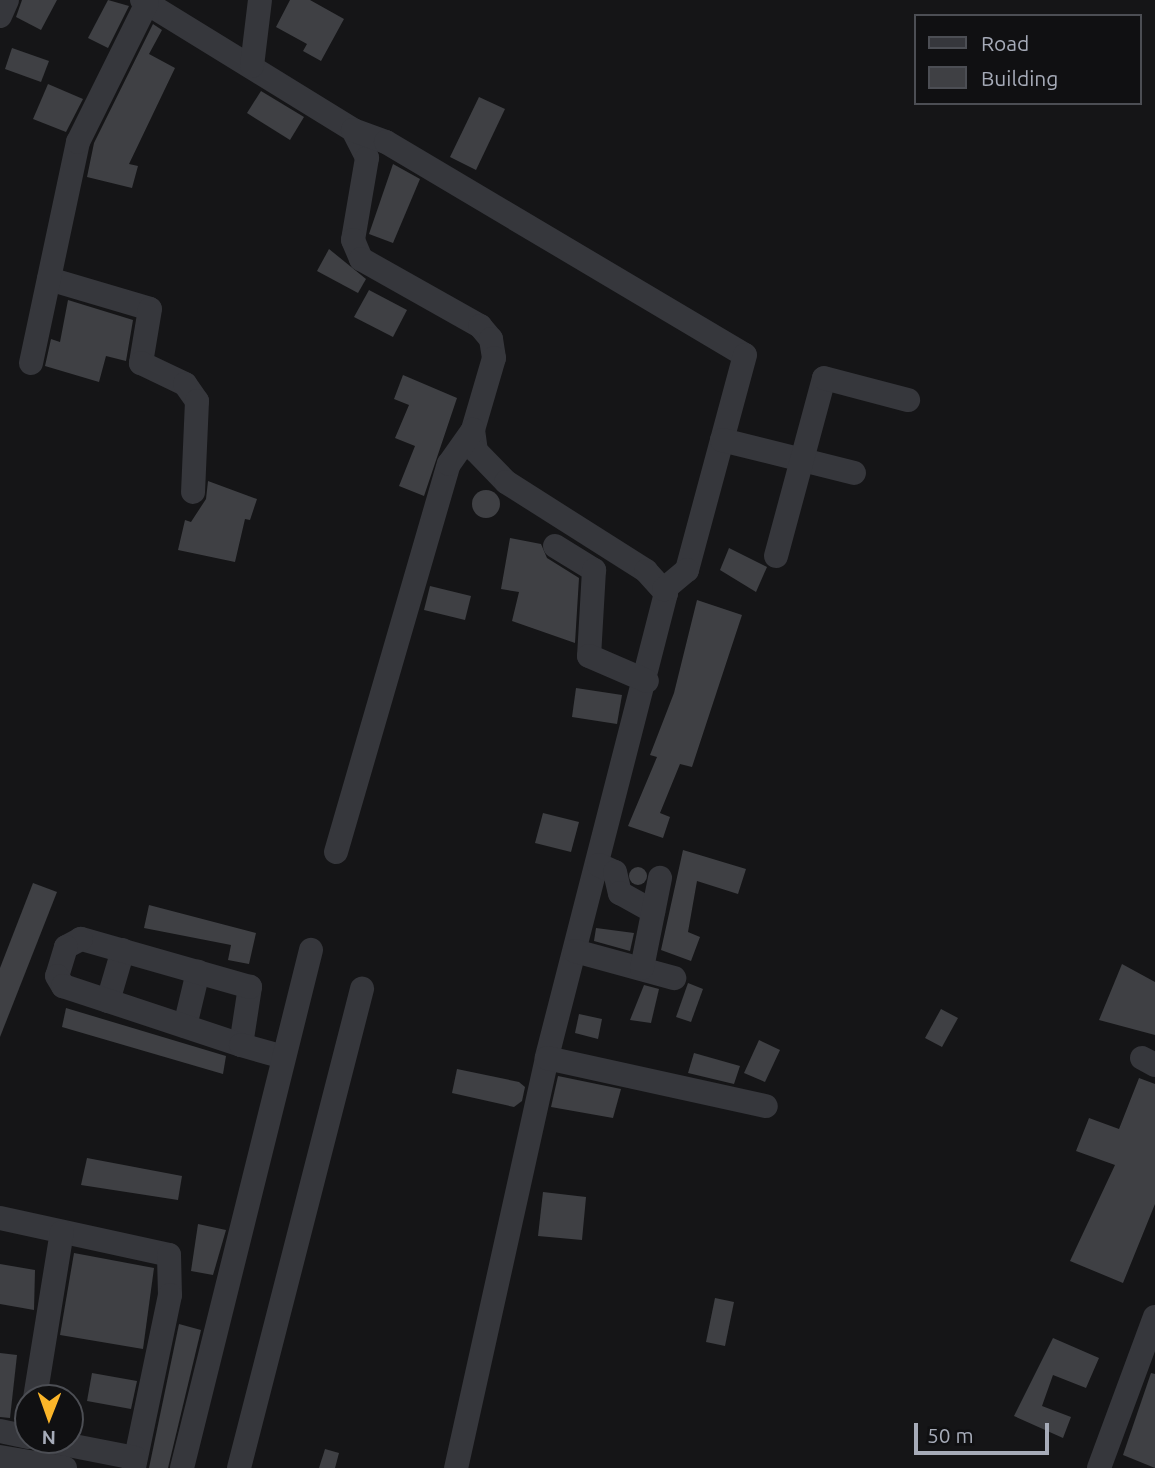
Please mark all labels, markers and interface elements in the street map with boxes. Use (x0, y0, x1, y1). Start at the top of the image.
legend (914, 14, 1141, 105)
text: Road (981, 31, 1029, 55)
text: Building (981, 66, 1058, 90)
north arrow (14, 1384, 84, 1454)
scale bar (917, 1408, 1052, 1452)
text: 50 m (927, 1423, 974, 1447)
text: N (41, 1427, 56, 1449)

